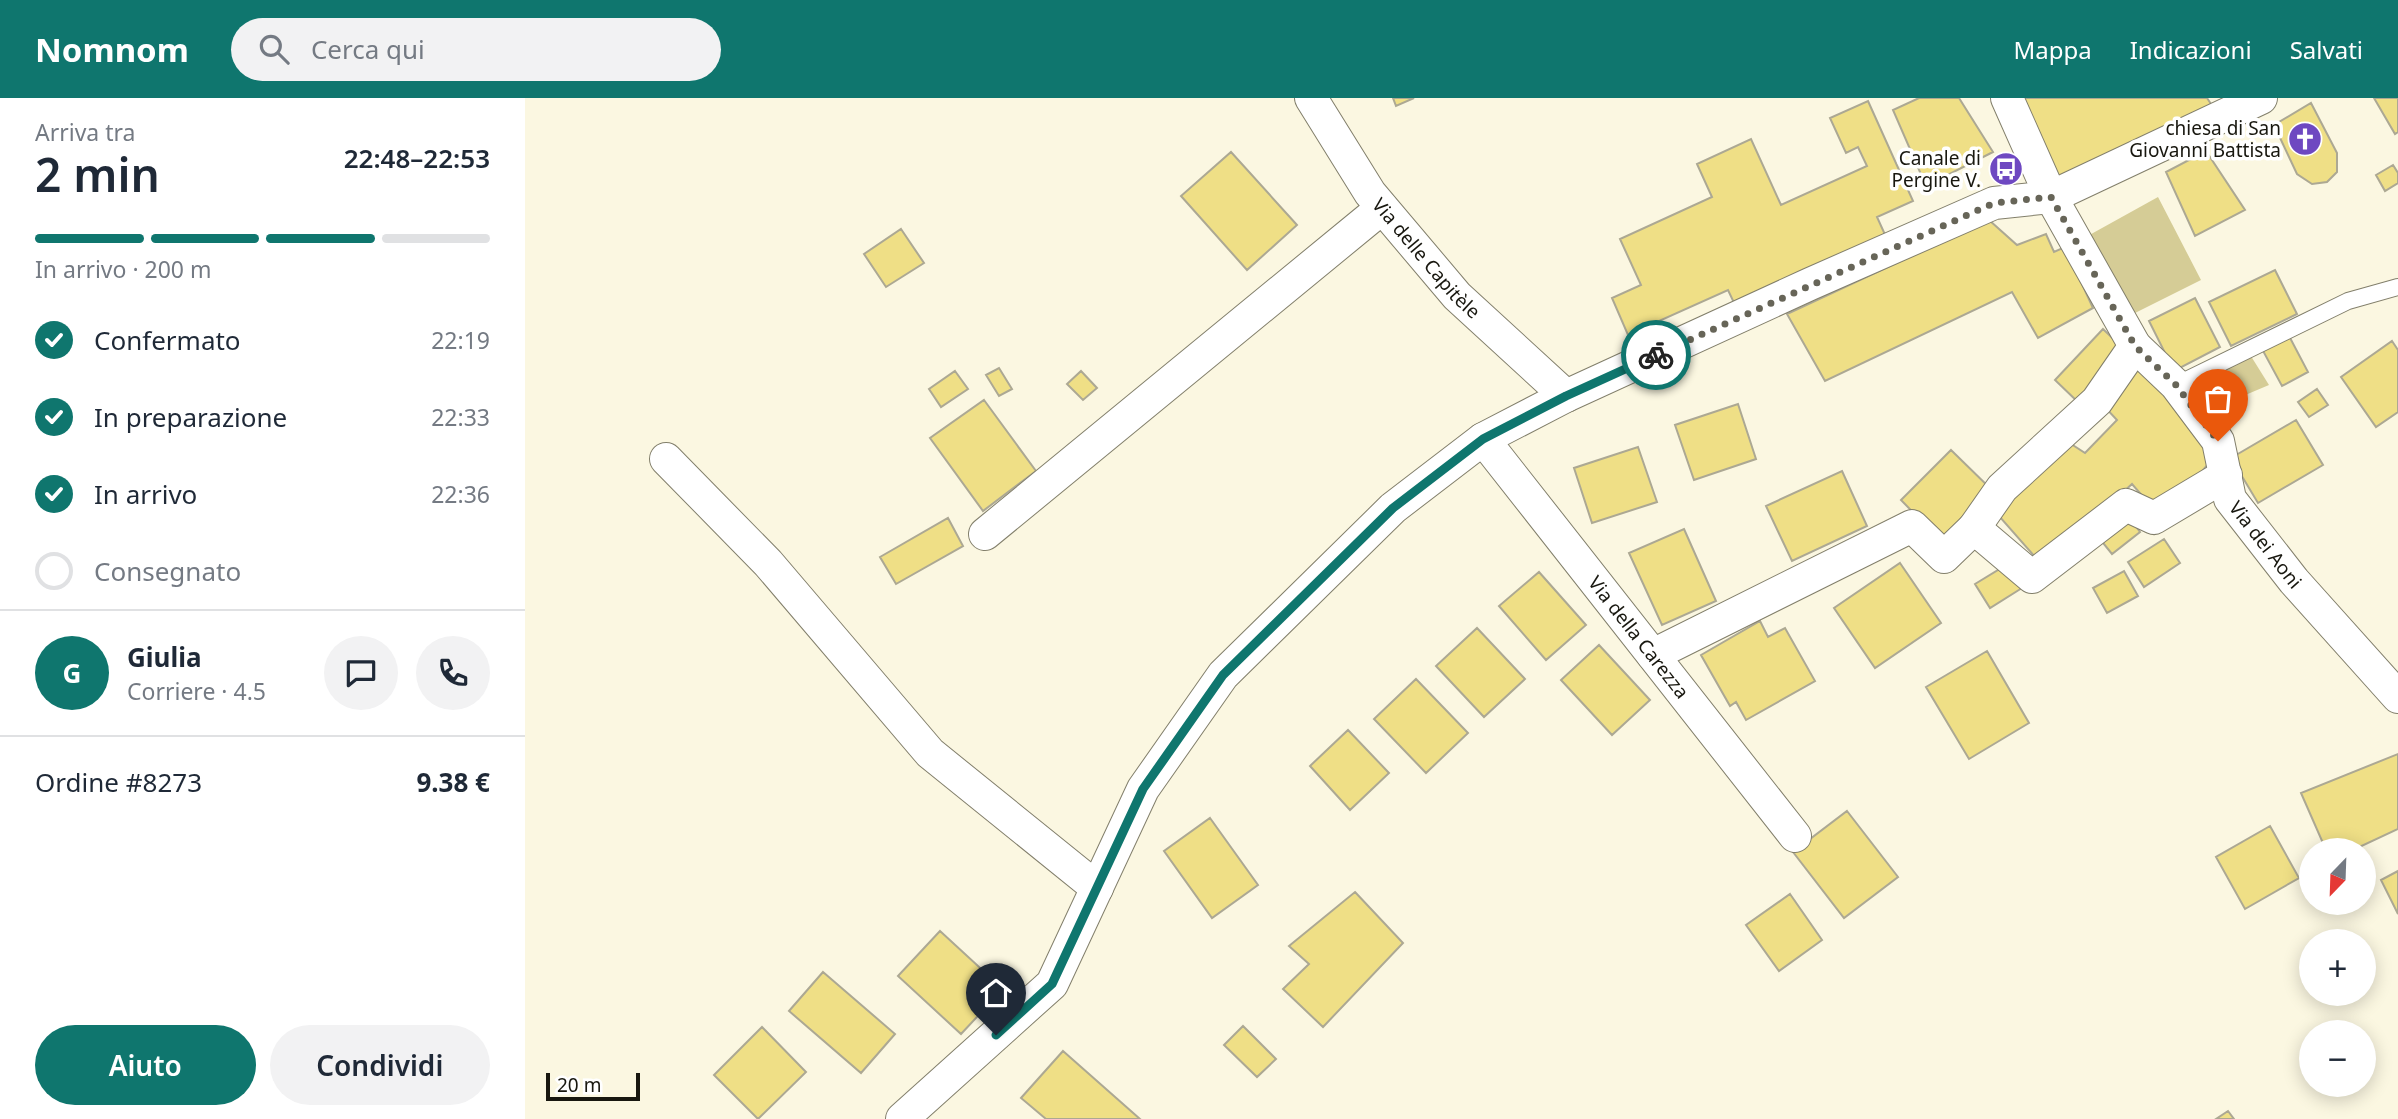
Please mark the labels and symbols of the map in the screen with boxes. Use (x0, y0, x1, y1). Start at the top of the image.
place label: chiesa di San Giovanni Battista (2129, 115, 2281, 163)
church icon: chiesa di San Giovanni Battista (2286, 120, 2324, 158)
place label: Canale di Pergine V. (1892, 145, 1981, 193)
bus stop icon: Canale di Pergine V. (1987, 150, 2025, 188)
street label: Via delle Capitèle (1367, 192, 1486, 324)
courier (1621, 320, 1691, 390)
pin (2188, 369, 2248, 441)
street label: Via dei Aoni (2223, 495, 2308, 594)
street label: Via della Carezza (1582, 571, 1695, 704)
north arrow (2299, 838, 2377, 915)
pin (966, 963, 1026, 1035)
scale bar (546, 1070, 641, 1102)

